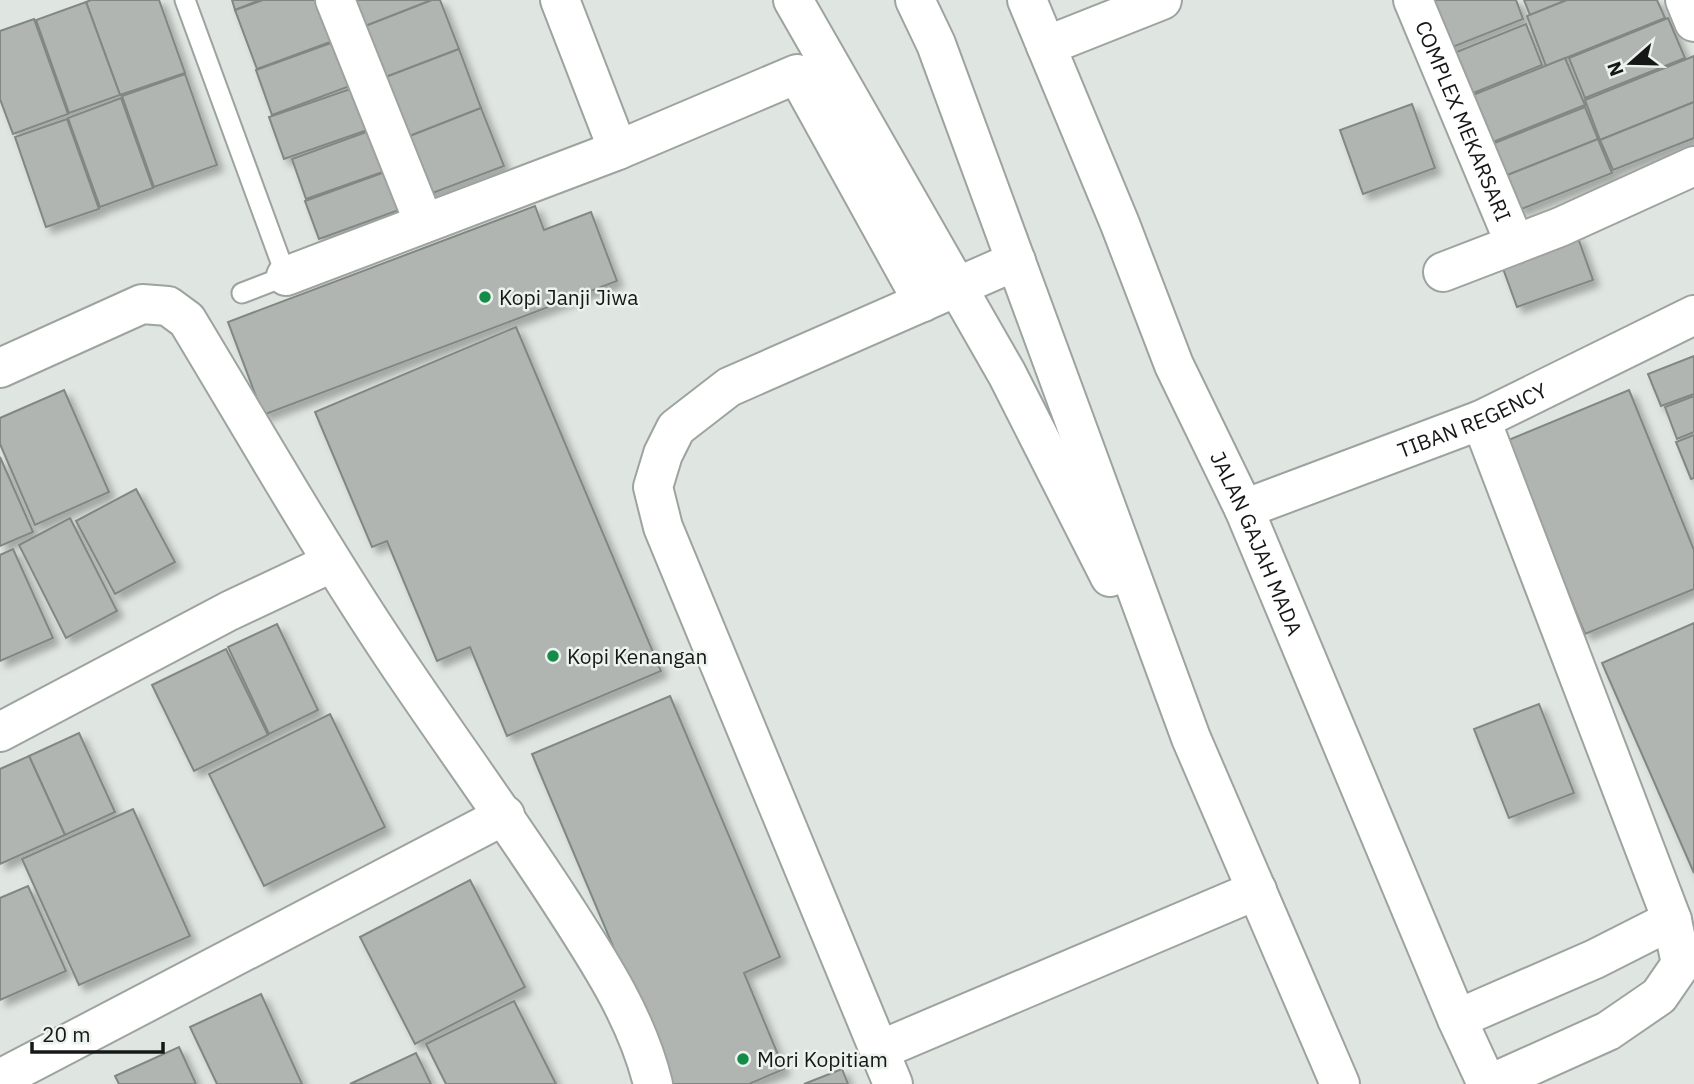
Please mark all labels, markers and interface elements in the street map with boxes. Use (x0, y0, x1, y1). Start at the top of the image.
street label: COMPLEX MEKARSARI (1409, 16, 1518, 226)
north arrow (1596, 28, 1666, 98)
text: N (1601, 58, 1629, 79)
place label: Kopi Janji Jiwa (499, 283, 638, 311)
marker: Kopi Janji Jiwa (477, 289, 493, 305)
street label: TIBAN REGENCY (1394, 375, 1552, 464)
street label: JALAN GAJAH MADA (1204, 446, 1309, 639)
place label: Kopi Kenangan (567, 642, 708, 670)
marker: Kopi Kenangan (545, 648, 561, 664)
scale bar (32, 1010, 163, 1054)
text: 20 m (42, 1020, 91, 1048)
place label: Mori Kopitiam (757, 1045, 888, 1073)
marker: Mori Kopitiam (735, 1051, 751, 1067)

